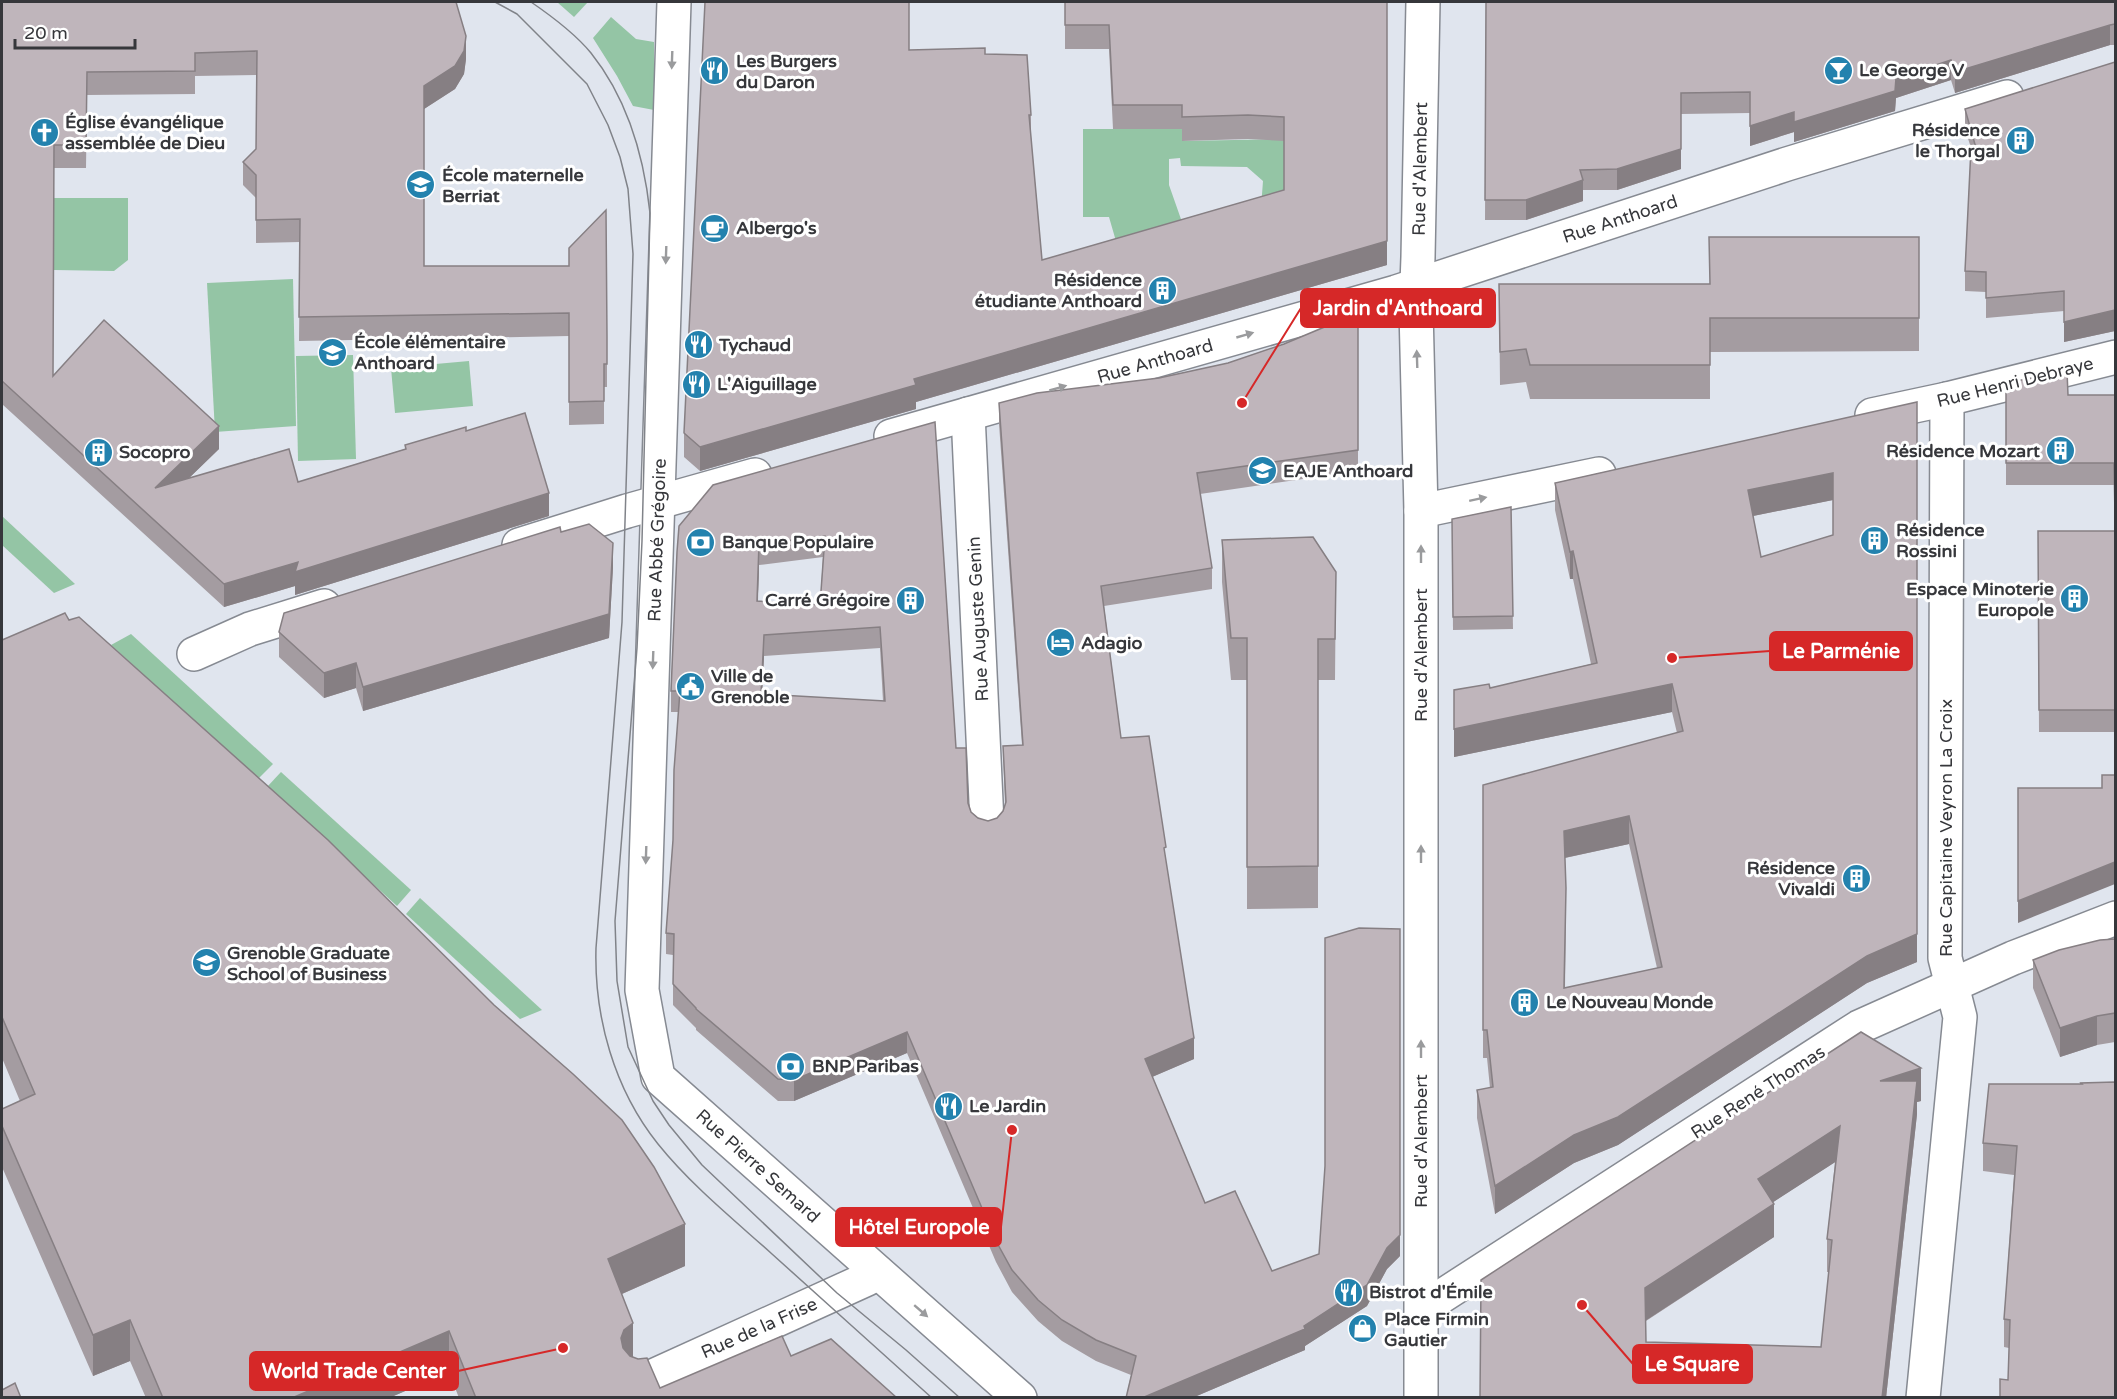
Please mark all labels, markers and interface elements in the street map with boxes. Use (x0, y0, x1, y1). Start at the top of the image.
scale bar (15, 12, 135, 50)
text: 20 m (24, 22, 68, 44)
one-way arrow (667, 50, 677, 69)
place label: Les Burgers du Daron (736, 50, 837, 93)
bar icon: Le George V (1822, 54, 1854, 86)
restaurant icon: Les Burgers du Daron (699, 55, 731, 87)
place label: Le George V (1859, 59, 1965, 81)
street label: Rue d'Alembert (1408, 102, 1432, 236)
place label: Église évangélique assemblée de Dieu (65, 111, 225, 154)
church icon: Église évangélique assemblée de Dieu (28, 116, 60, 148)
place label: Résidence le Thorgal (1912, 119, 2000, 162)
building icon: Résidence le Thorgal (2005, 124, 2037, 156)
place label: École maternelle Berriat (442, 164, 584, 207)
school or university icon: École maternelle Berriat (405, 169, 437, 201)
street label: Rue Anthoard (1560, 190, 1680, 248)
cafe icon: Albergo's (699, 212, 731, 244)
place label: Albergo's (736, 217, 817, 239)
one-way arrow (661, 245, 671, 264)
place label: Résidence étudiante Anthoard (975, 269, 1142, 312)
building icon: Résidence étudiante Anthoard (1147, 274, 1179, 306)
callout: Jardin d'Anthoard (1301, 289, 1495, 327)
text: Jardin d'Anthoard (1312, 297, 1483, 321)
restaurant icon: Tychaud (682, 329, 714, 361)
one-way arrow (1236, 330, 1254, 339)
place label: École élémentaire Anthoard (354, 331, 506, 374)
place label: Tychaud (718, 334, 791, 356)
street label: Rue Anthoard (1094, 334, 1216, 388)
school or university icon: École élémentaire Anthoard (317, 336, 349, 368)
one-way arrow (1412, 349, 1422, 368)
street label: Rue Henri Debraye (1934, 352, 2096, 412)
restaurant icon: L'Aiguillage (680, 368, 712, 400)
place label: L'Aiguillage (717, 373, 817, 395)
one-way arrow (1048, 383, 1067, 393)
building icon: Résidence Mozart (2045, 435, 2077, 467)
building icon: Socopro (82, 436, 114, 468)
place label: Résidence Mozart (1886, 440, 2040, 462)
place label: Socopro (119, 441, 190, 463)
school or university icon: EAJE Anthoard (1246, 455, 1278, 487)
street label: Rue Abbé Grégoire (643, 458, 671, 622)
place label: EAJE Anthoard (1283, 460, 1413, 482)
one-way arrow (1469, 494, 1488, 503)
place label: Résidence Rossini (1896, 519, 1984, 562)
building icon: Résidence Rossini (1859, 524, 1891, 556)
bank icon: Banque Populaire (685, 526, 717, 558)
place label: Banque Populaire (722, 531, 874, 553)
street label: Rue Auguste Genin (963, 536, 993, 702)
one-way arrow (1416, 544, 1426, 563)
place label: Espace Minoterie Europole (1906, 578, 2054, 621)
building icon: Espace Minoterie Europole (2059, 583, 2091, 615)
building icon: Carré Grégoire (895, 584, 927, 616)
street label: Rue d'Alembert (1410, 588, 1432, 722)
place label: Carré Grégoire (765, 589, 890, 611)
hotel icon: Adagio (1044, 627, 1076, 659)
place label: Adagio (1081, 632, 1143, 654)
callout: Le Parménie (1770, 632, 1912, 670)
text: Le Parménie (1782, 640, 1900, 664)
one-way arrow (648, 650, 657, 669)
place label: Ville de Grenoble (711, 665, 789, 708)
public building icon: Ville de Grenoble (674, 670, 706, 702)
street label: Rue Capitaine Veyron La Croix (1935, 699, 1957, 957)
one-way arrow (1416, 844, 1426, 863)
one-way arrow (642, 845, 651, 864)
place label: Résidence Vivaldi (1747, 857, 1835, 900)
building icon: Résidence Vivaldi (1840, 862, 1872, 894)
place label: Grenoble Graduate School of Business (227, 942, 390, 985)
school or university icon: Grenoble Graduate School of Business (190, 947, 222, 979)
building icon: Le Nouveau Monde (1509, 986, 1541, 1018)
place label: Le Nouveau Monde (1546, 991, 1713, 1013)
one-way arrow (1416, 1039, 1426, 1058)
street label: Rue René Thomas (1687, 1040, 1829, 1144)
bank icon: BNP Paribas (775, 1050, 807, 1082)
place label: BNP Paribas (812, 1055, 919, 1077)
street label: Rue d'Alembert (1410, 1074, 1432, 1208)
restaurant icon: Le Jardin (932, 1090, 964, 1122)
place label: Le Jardin (969, 1095, 1046, 1117)
street label: Rue Pierre Semard (691, 1104, 825, 1228)
callout: Hôtel Europole (836, 1208, 1001, 1246)
text: Hôtel Europole (848, 1216, 990, 1240)
restaurant icon: Bistrot d'Émile (1332, 1276, 1364, 1308)
place label: Bistrot d'Émile (1369, 1281, 1493, 1303)
street label: Rue de la Frise (698, 1293, 820, 1363)
one-way arrow (913, 1304, 928, 1318)
place label: Place Firmin Gautier (1384, 1308, 1489, 1351)
shop icon: Place Firmin Gautier (1347, 1313, 1379, 1345)
callout: Le Square (1633, 1345, 1752, 1383)
callout: World Trade Center (250, 1352, 458, 1390)
text: Le Square (1644, 1353, 1740, 1377)
text: World Trade Center (262, 1360, 446, 1384)

